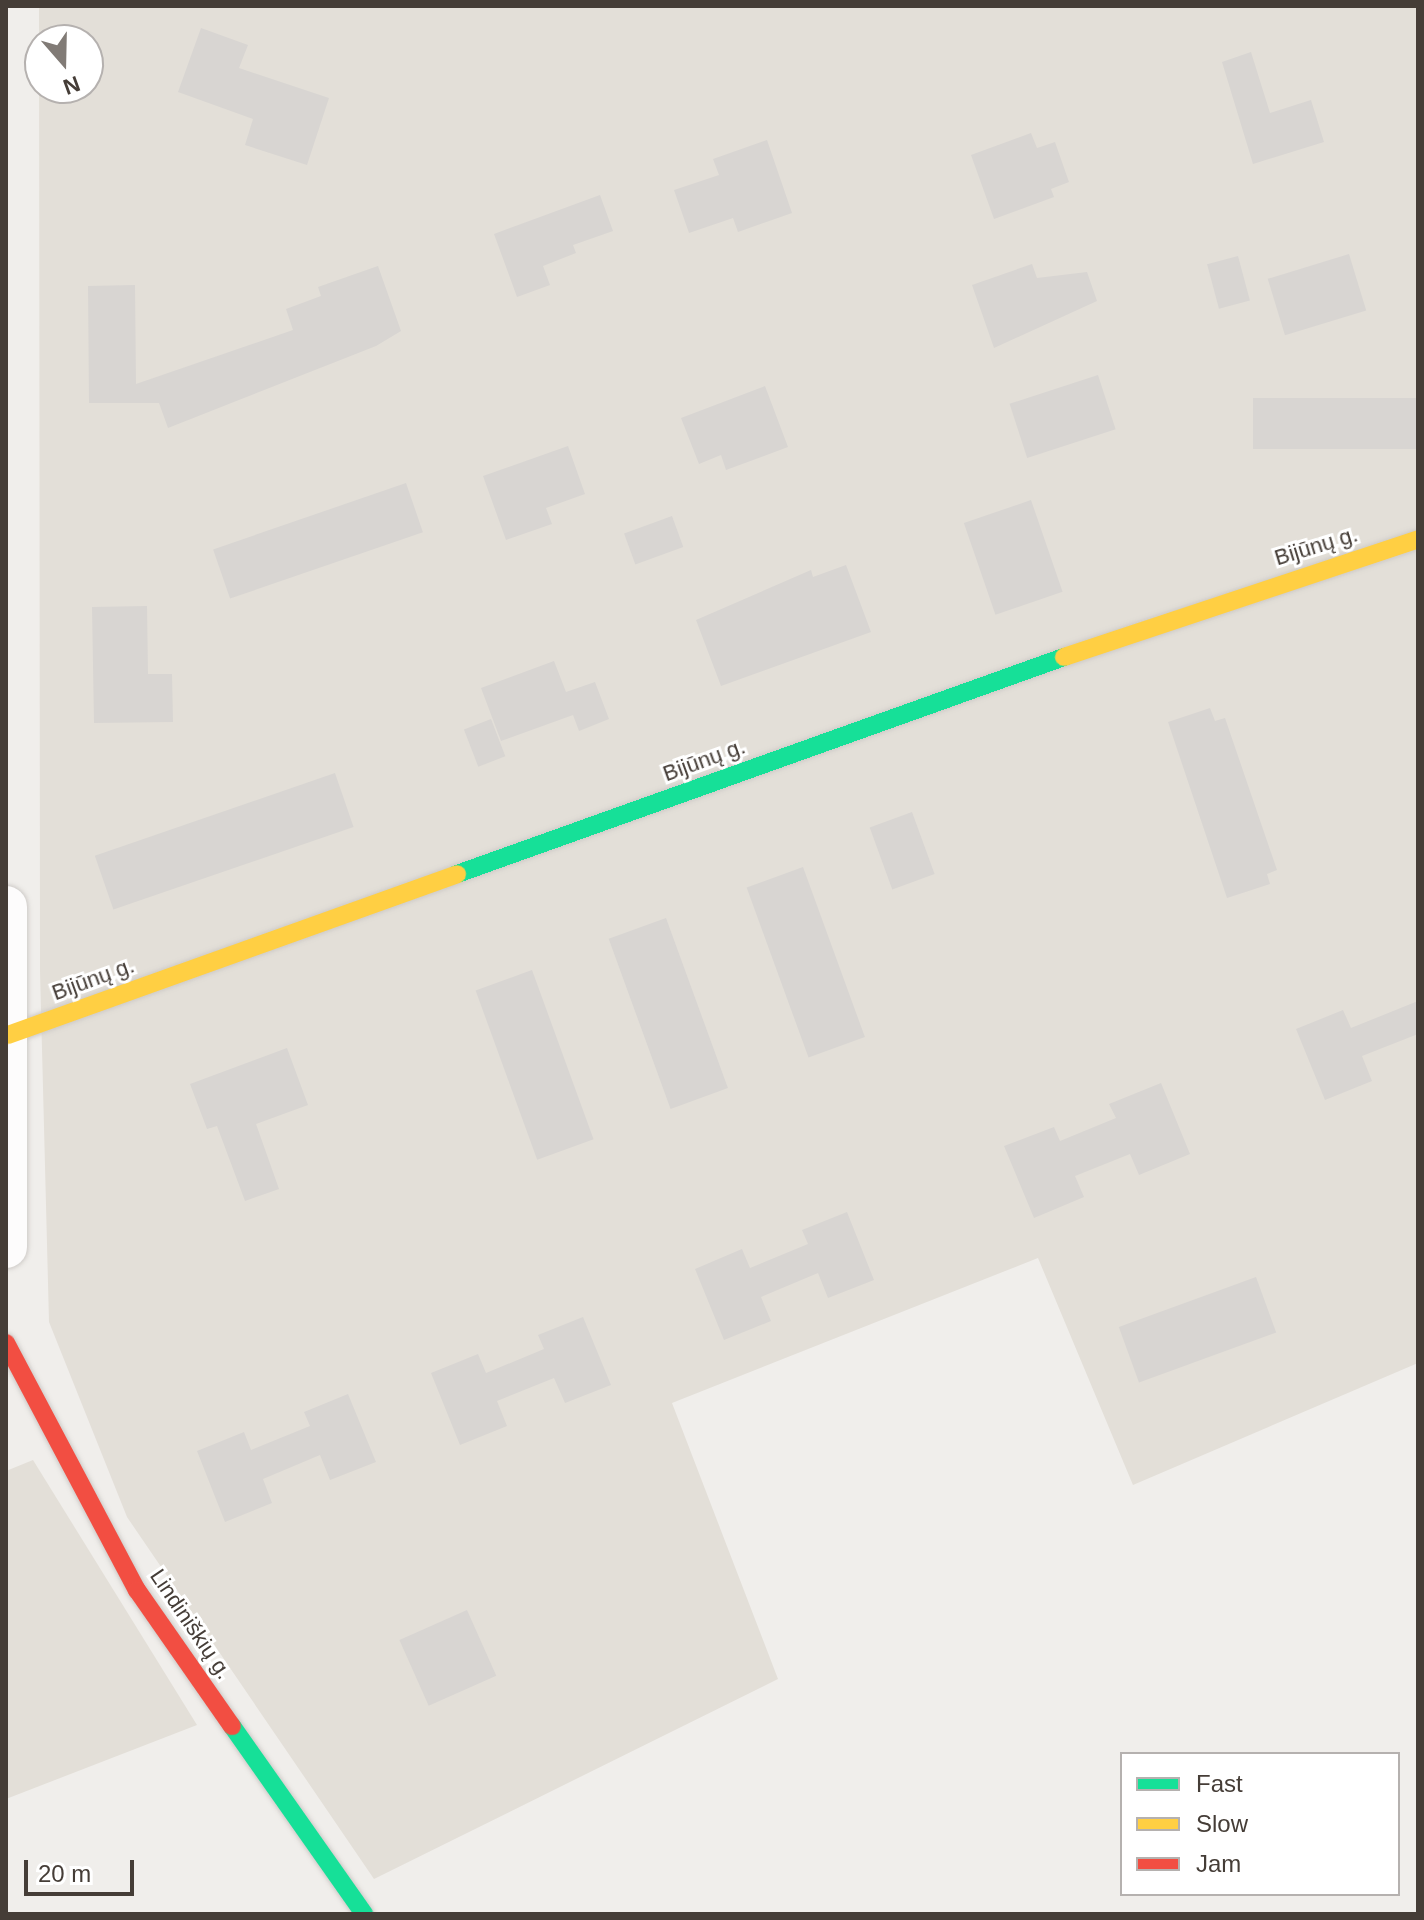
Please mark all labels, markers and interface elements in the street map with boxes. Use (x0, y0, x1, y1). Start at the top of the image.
north arrow (24, 24, 104, 104)
text: N (60, 71, 83, 100)
street label: Bijūnų g. (1271, 521, 1361, 571)
street label: Bijūnų g. (659, 733, 749, 787)
street label: Bijūnų g. (48, 952, 138, 1006)
street label: Lindiniškių g. (144, 1564, 238, 1684)
legend (1120, 1752, 1400, 1896)
text: Fast (1196, 1770, 1243, 1797)
text: Slow (1196, 1810, 1248, 1837)
scale bar (28, 1844, 138, 1894)
text: Jam (1196, 1850, 1241, 1877)
text: 20 m (38, 1860, 91, 1887)

